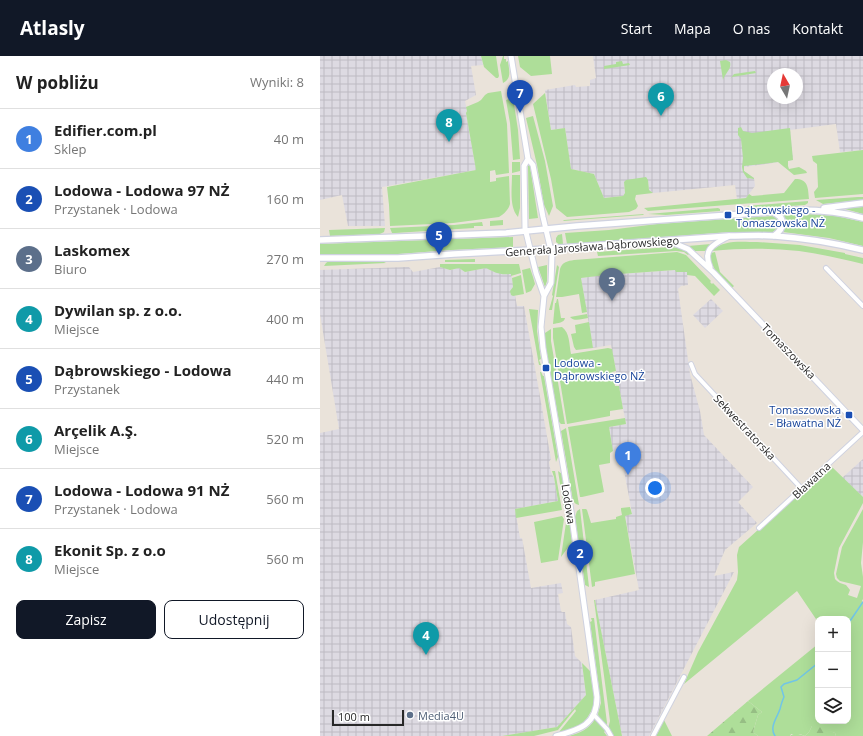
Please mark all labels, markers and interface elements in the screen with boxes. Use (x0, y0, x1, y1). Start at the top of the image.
text: Atlasly (20, 15, 85, 41)
text: Start (621, 19, 652, 38)
text: Mapa (674, 19, 711, 38)
text: O nas (733, 19, 770, 38)
text: Kontakt (792, 19, 843, 38)
north arrow (767, 68, 803, 104)
text: W pobliżu (16, 71, 99, 94)
text: Wyniki: 8 (250, 73, 304, 91)
pin: 7 (507, 80, 533, 113)
pin: 6 (648, 83, 674, 116)
pin: 8 (436, 109, 462, 142)
text: Edifier.com.pl (54, 120, 157, 140)
text: 1 (25, 130, 33, 148)
text: 40 m (274, 130, 304, 148)
text: Sklep (54, 140, 87, 158)
text: Lodowa - Lodowa 97 NŻ (54, 180, 229, 200)
text: 2 (25, 190, 33, 208)
text: 160 m (266, 190, 304, 208)
text: Przystanek · Lodowa (54, 200, 178, 218)
place label: Dąbrowskiego - Tomaszowska NŻ (736, 202, 825, 230)
marker: Dąbrowskiego - Tomaszowska NŻ (723, 210, 733, 220)
pin: 5 (426, 222, 452, 255)
street label: Generała Jarosława Dąbrowskiego (505, 232, 680, 260)
text: Laskomex (54, 240, 130, 260)
text: 3 (25, 250, 33, 268)
text: 270 m (266, 250, 304, 268)
text: Biuro (54, 260, 87, 278)
pin: 3 (599, 268, 625, 301)
text: Dywilan sp. z o.o. (54, 300, 182, 320)
text: 4 (25, 310, 33, 328)
text: 400 m (266, 310, 304, 328)
text: Miejsce (54, 320, 99, 338)
street label: Tomaszowska (759, 320, 819, 382)
place label: Lodowa - Dąbrowskiego NŻ (554, 355, 644, 383)
text: Dąbrowskiego - Lodowa (54, 360, 232, 380)
marker: Lodowa - Dąbrowskiego NŻ (541, 363, 551, 373)
text: 5 (25, 370, 33, 388)
text: 440 m (266, 370, 304, 388)
text: Przystanek (54, 380, 120, 398)
street label: Sekwestratorska (711, 391, 779, 463)
place label: Tomaszowska - Bławatna NŻ (769, 402, 841, 430)
marker: Tomaszowska - Bławatna NŻ (844, 410, 854, 420)
text: Arçelik A.Ş. (54, 420, 137, 440)
text: 6 (25, 430, 33, 448)
text: 520 m (266, 430, 304, 448)
text: Miejsce (54, 440, 99, 458)
pin: 1 (615, 442, 641, 475)
street label: Bławatna (789, 458, 833, 502)
your location (645, 478, 665, 498)
text: Lodowa - Lodowa 91 NŻ (54, 480, 229, 500)
street label: Lodowa (558, 483, 580, 525)
text: 7 (25, 490, 33, 508)
text: 560 m (266, 490, 304, 508)
text: Przystanek · Lodowa (54, 500, 178, 518)
text: Ekonit Sp. z o.o (54, 540, 166, 560)
pin: 2 (567, 540, 593, 573)
text: 8 (25, 550, 33, 568)
text: 560 m (266, 550, 304, 568)
text: Miejsce (54, 560, 99, 578)
button: Zapisz (16, 600, 156, 639)
button: Udostępnij (164, 600, 304, 639)
map controls (815, 616, 851, 724)
button: + (815, 616, 851, 652)
pin: 4 (413, 622, 439, 655)
button: − (815, 652, 851, 688)
button: layers (815, 688, 851, 724)
scale bar (332, 708, 404, 727)
place label: Media4U (418, 708, 464, 723)
text: 100 m (338, 709, 370, 724)
marker: Media4U (405, 710, 415, 720)

